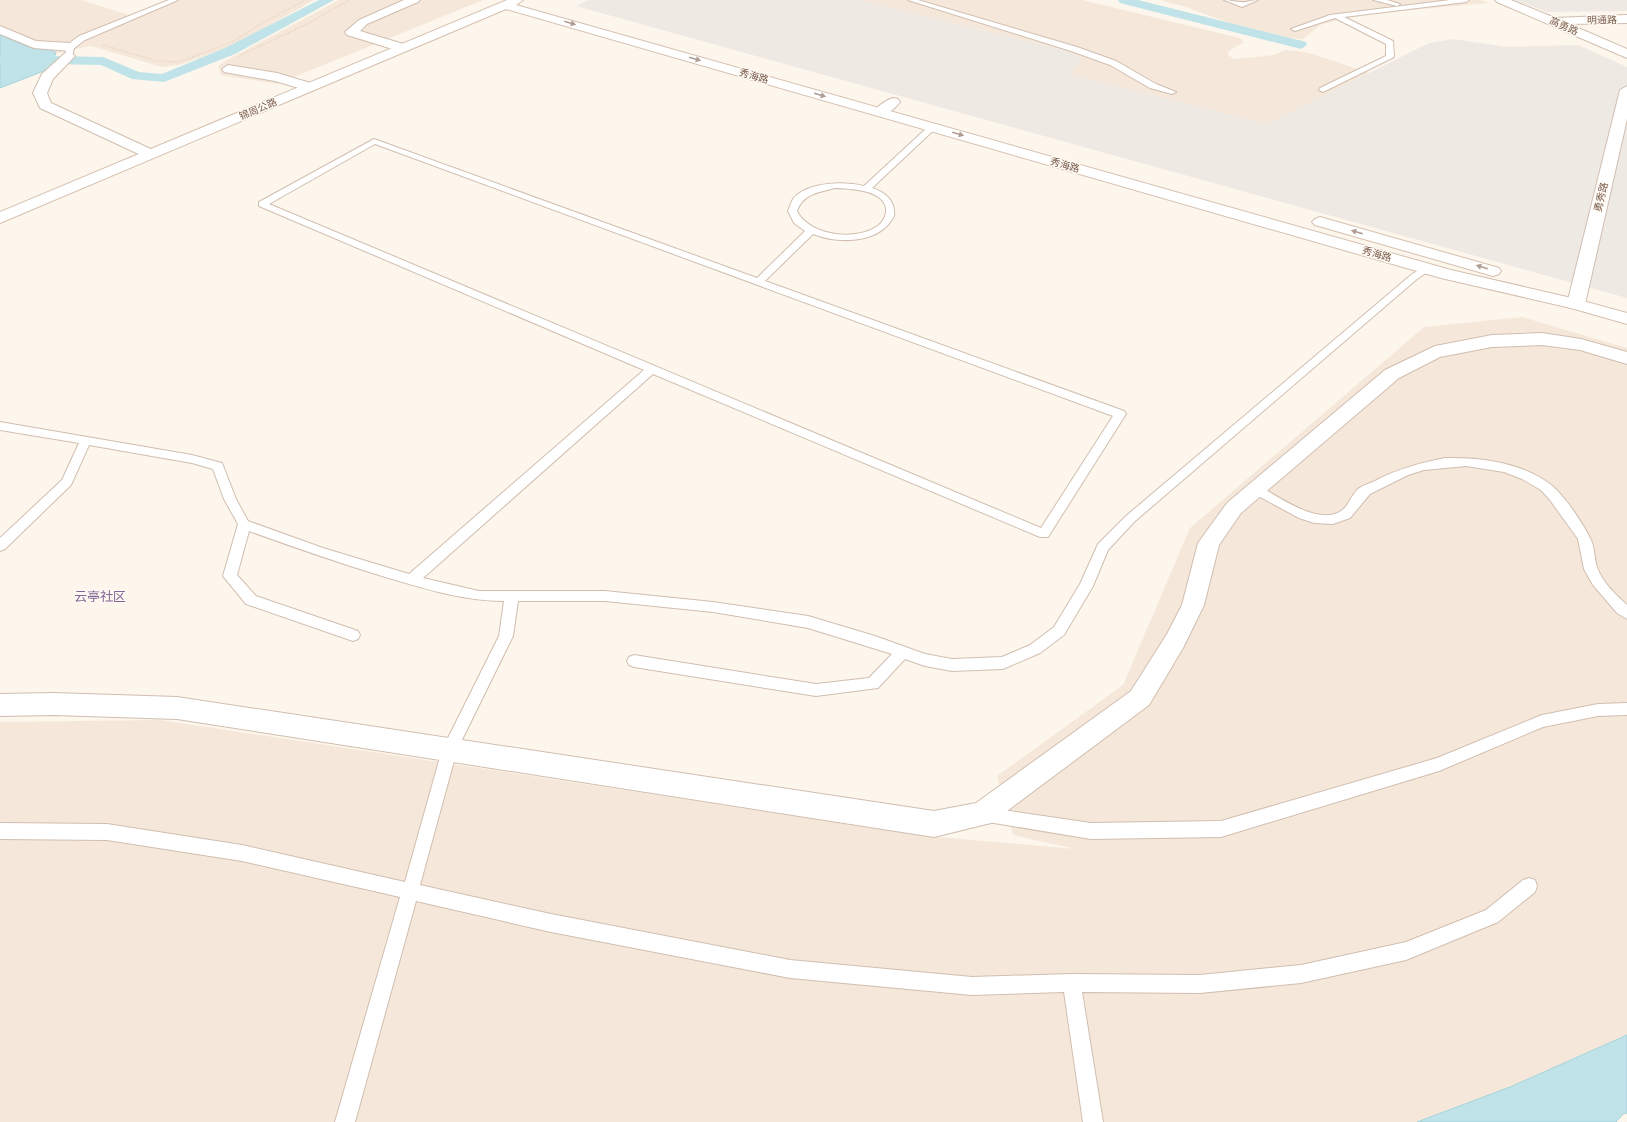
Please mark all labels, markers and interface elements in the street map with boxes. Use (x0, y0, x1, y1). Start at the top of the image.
street label: 明通路 (1587, 14, 1617, 26)
street label: 高勇路 (1548, 15, 1580, 37)
one-way arrow (564, 20, 576, 26)
one-way arrow (689, 56, 701, 62)
street label: 秀海路 (738, 67, 770, 85)
one-way arrow (814, 92, 826, 98)
street label: 锦周公路 (237, 96, 279, 122)
one-way arrow (953, 131, 965, 137)
street label: 秀海路 (1049, 156, 1081, 174)
street label: 勇秀路 (1592, 181, 1610, 213)
one-way arrow (1350, 229, 1362, 235)
street label: 秀海路 (1361, 245, 1393, 263)
one-way arrow (1475, 264, 1487, 270)
district label: 云亭社区 (74, 589, 126, 604)

